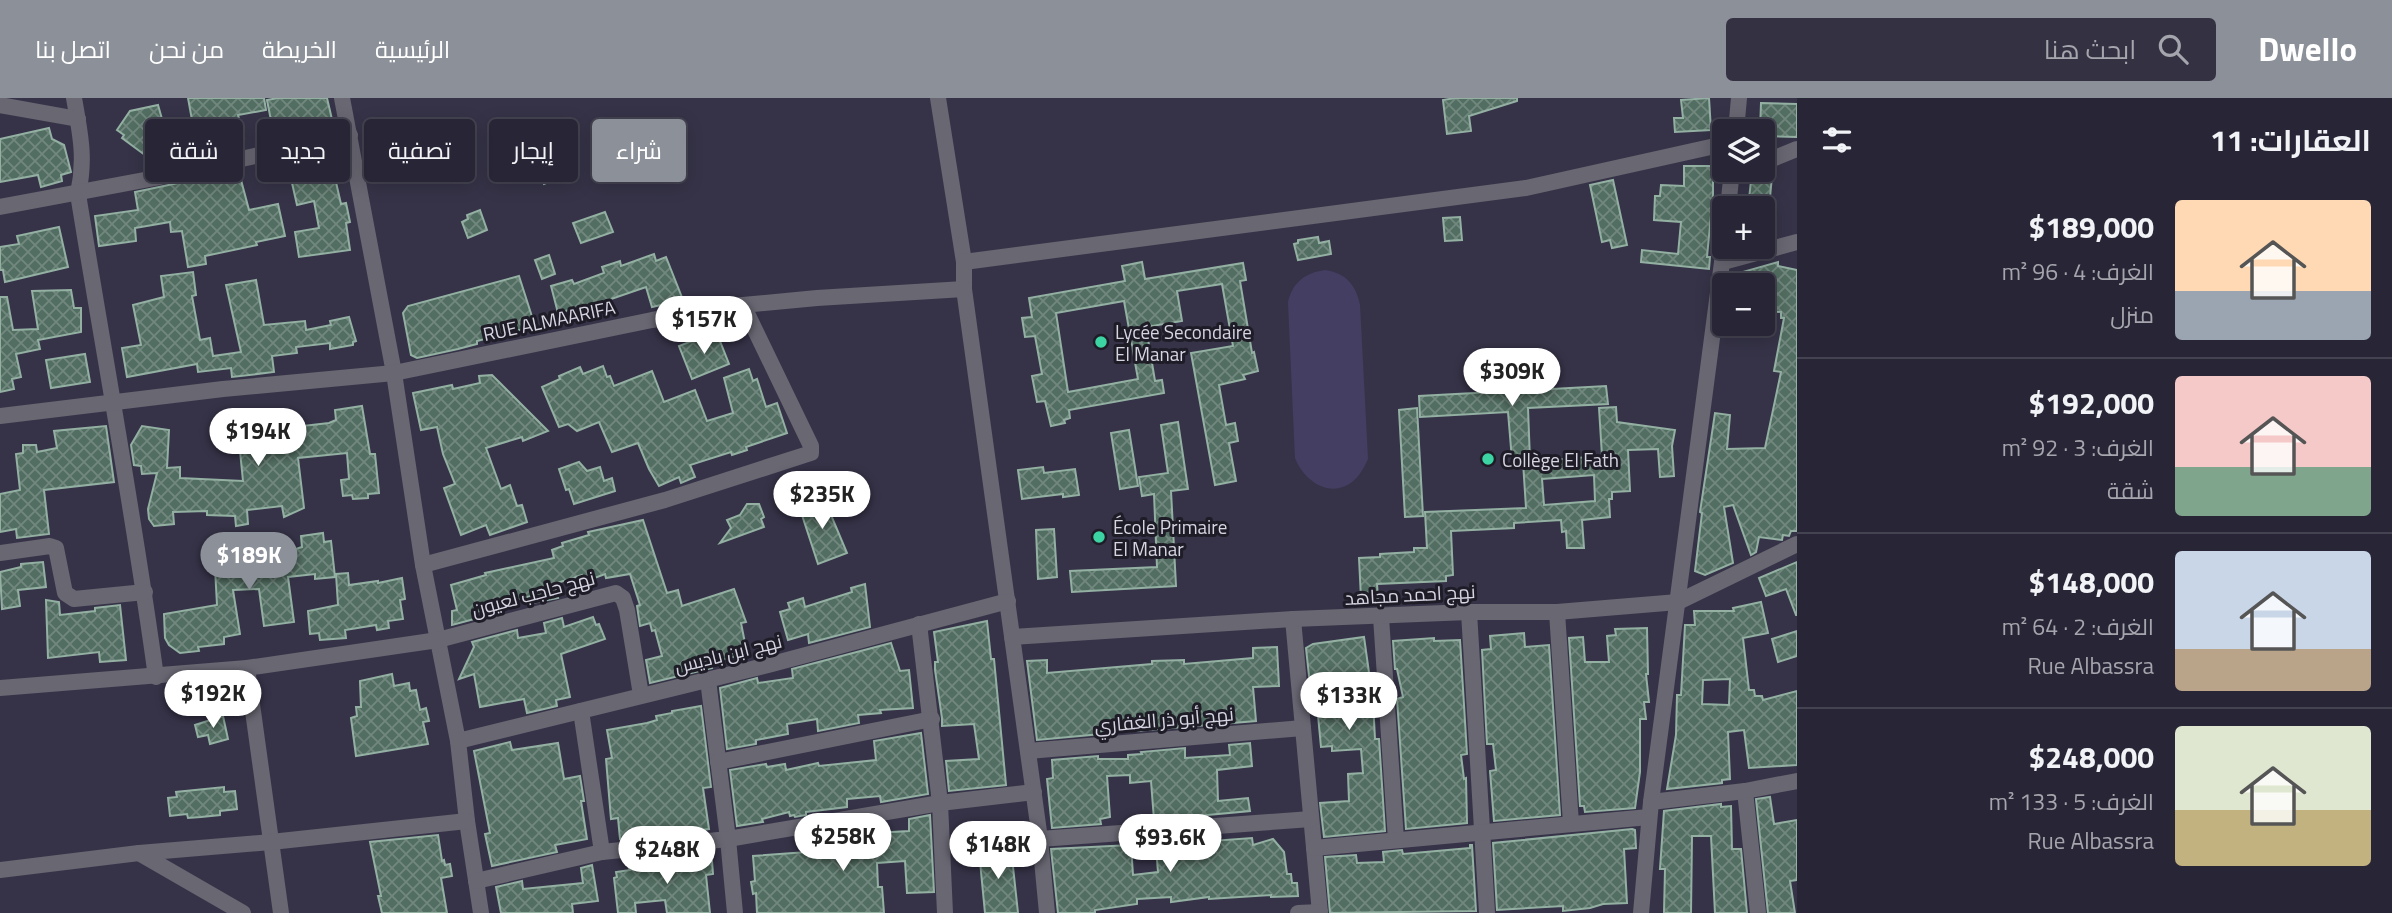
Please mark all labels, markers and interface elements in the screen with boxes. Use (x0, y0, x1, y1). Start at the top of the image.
search box (1726, 18, 2216, 81)
text: Dwello (2258, 24, 2357, 74)
text: ابحث هنا (2044, 30, 2136, 69)
icon: search (2154, 30, 2192, 68)
text: اتصل بنا (35, 31, 111, 67)
text: من نحن (149, 31, 224, 67)
text: الخريطة (262, 31, 337, 67)
text: الرئيسية (375, 31, 450, 67)
text: العقارات: 11 (2210, 117, 2371, 163)
chip: شقة (145, 119, 243, 182)
chip: جديد (257, 119, 350, 182)
chip: تصفية (364, 119, 475, 182)
chip: إيجار (489, 119, 578, 182)
chip: شراء (592, 119, 686, 182)
map controls (1712, 119, 1775, 336)
button: layers (1712, 119, 1775, 182)
icon: filters (1818, 121, 1856, 159)
button: + (1712, 196, 1775, 259)
text: $189,000 (2029, 204, 2154, 250)
icon: home (2231, 228, 2315, 312)
text: الغرف: 4 · 96 m² (2002, 254, 2154, 289)
button: − (1712, 273, 1775, 336)
street label: RUE ALMAARIFA (480, 292, 618, 348)
pin: $157K (655, 296, 753, 356)
text: منزل (2110, 297, 2154, 332)
text: $157K (671, 301, 737, 336)
place label: Lycée Secondaire El Manar (1115, 317, 1252, 368)
marker: Lycée Secondaire El Manar (1093, 334, 1109, 350)
pin: $309K (1463, 348, 1561, 408)
text: $309K (1479, 353, 1545, 388)
text: $192,000 (2029, 380, 2154, 426)
icon: home (2231, 404, 2315, 488)
pin: $194K (209, 408, 307, 468)
text: $194K (225, 413, 291, 448)
text: الغرف: 3 · 92 m² (2002, 430, 2154, 465)
place label: Collège El Fath (1502, 445, 1619, 474)
marker: Collège El Fath (1480, 451, 1496, 467)
pin: $235K (773, 472, 871, 531)
text: شقة (2107, 473, 2154, 508)
text: $235K (789, 476, 855, 511)
place label: École Primaire El Manar (1113, 512, 1227, 563)
marker: École Primaire El Manar (1091, 529, 1107, 545)
pin: $189K (200, 532, 298, 592)
text: $189K (216, 537, 282, 572)
text: $148,000 (2029, 559, 2154, 605)
street label: نهج حاجب لعيون (468, 563, 598, 623)
street label: نهج احمد مجاهد (1344, 576, 1476, 612)
icon: home (2231, 579, 2315, 663)
text: الغرف: 2 · 64 m² (2002, 609, 2154, 644)
street label: نهج ابن باديس (671, 626, 785, 680)
text: Rue Albassra (2027, 648, 2154, 683)
pin: $192K (164, 670, 262, 730)
pin: $133K (1300, 672, 1398, 732)
text: $192K (180, 675, 246, 710)
text: $133K (1316, 677, 1382, 712)
street label: نهج أبو ذر الغفاري (1093, 698, 1235, 741)
text: $248,000 (2029, 734, 2154, 780)
icon: home (2231, 754, 2315, 838)
text: الغرف: 5 · 133 m² (1989, 784, 2154, 819)
pin: $258K (794, 814, 892, 873)
pin: $93.6K (1113, 814, 1227, 874)
text: $258K (810, 818, 876, 853)
text: $93.6K (1134, 819, 1206, 854)
pin: $148K (949, 822, 1047, 881)
text: Rue Albassra (2027, 823, 2154, 858)
pin: $248K (618, 826, 716, 886)
text: $148K (965, 826, 1031, 861)
text: $248K (634, 831, 700, 866)

